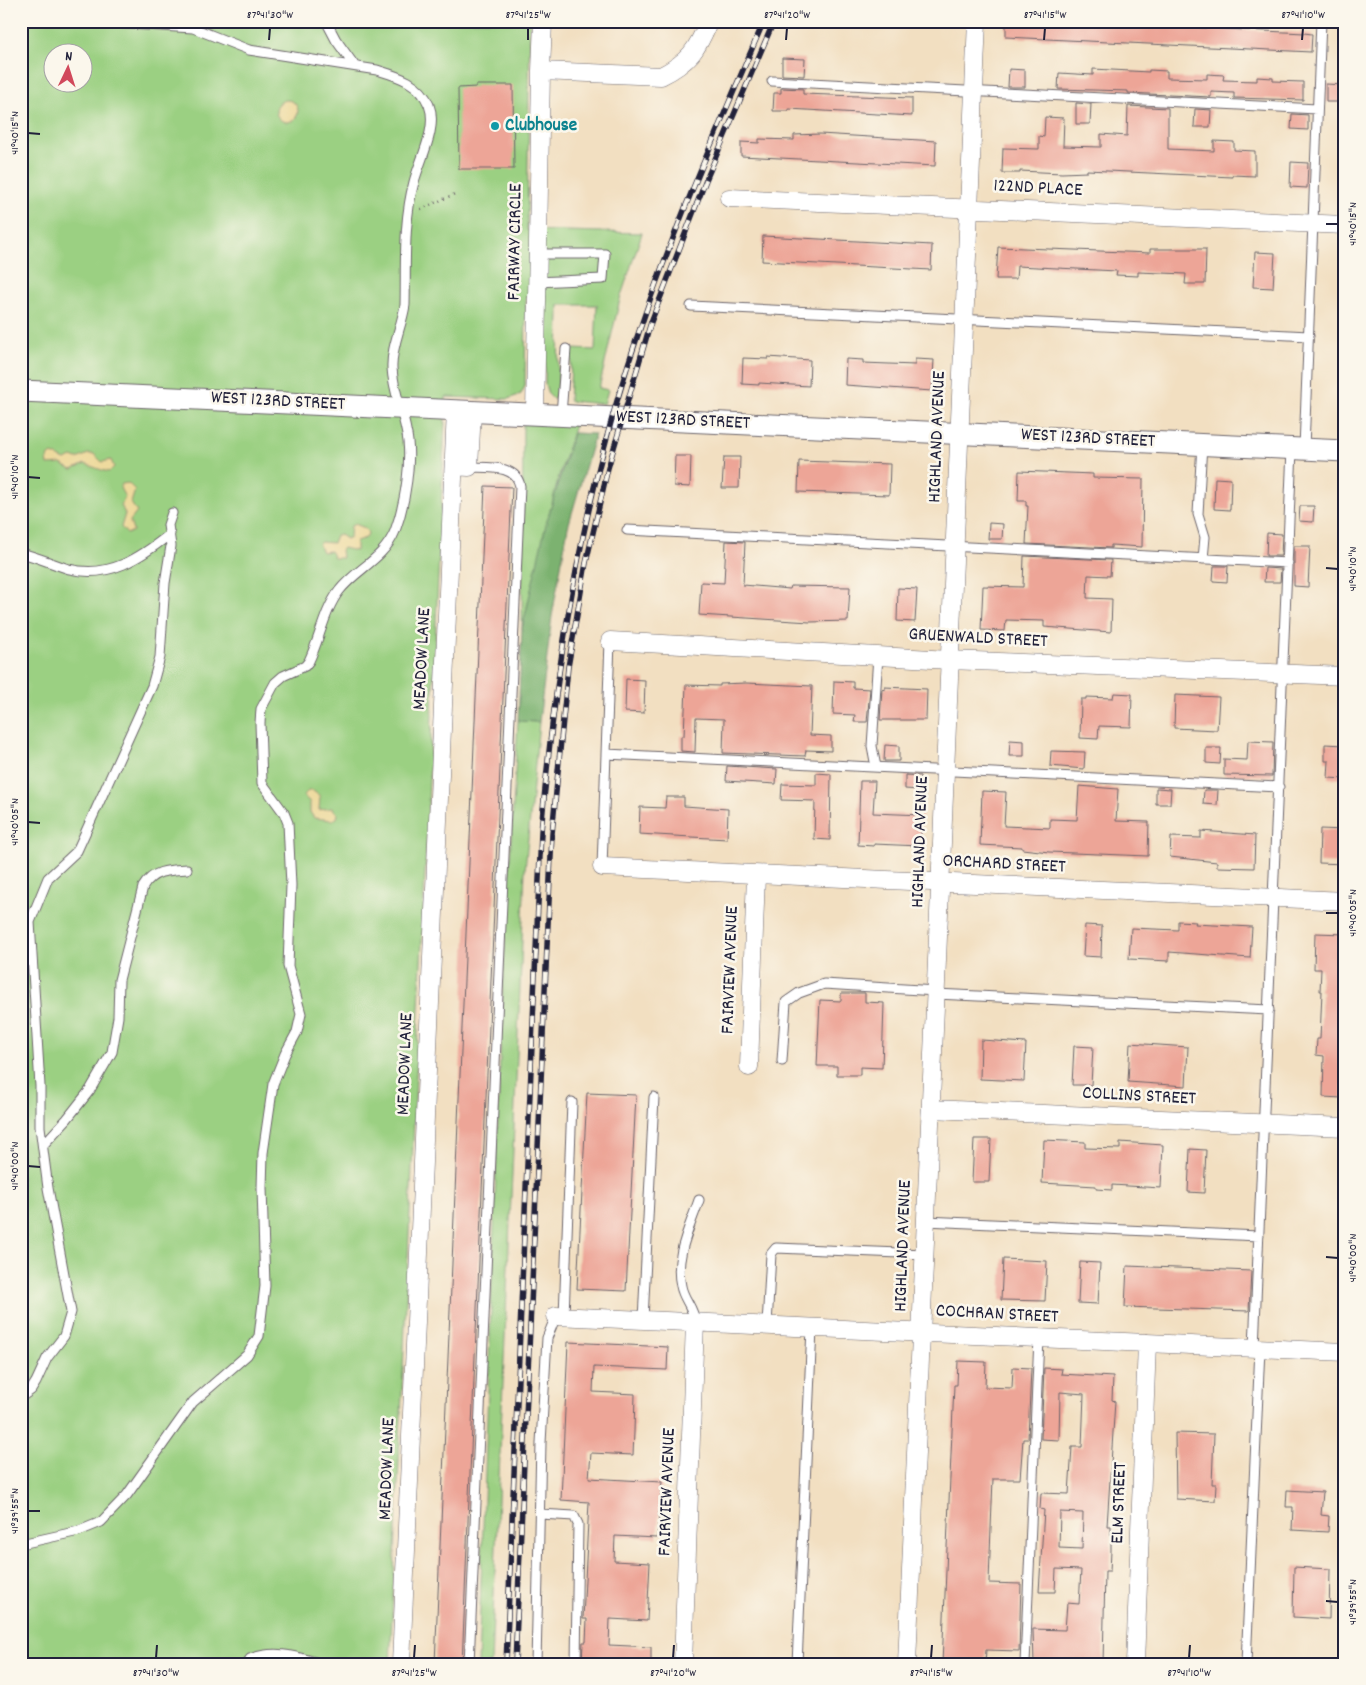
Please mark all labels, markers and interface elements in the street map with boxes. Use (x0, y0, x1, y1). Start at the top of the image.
text: 87°41'30"W (247, 7, 293, 24)
text: 87°41'25"W (505, 7, 551, 24)
text: 87°41'20"W (764, 7, 810, 24)
text: 87°41'15"W (1024, 7, 1066, 24)
text: 87°41'10"W (1281, 7, 1325, 24)
north arrow (42, 42, 92, 92)
text: N (65, 47, 73, 67)
text: 41°40'15"N (7, 111, 24, 155)
place label: Clubhouse (505, 113, 577, 140)
marker: Clubhouse (489, 120, 501, 132)
street label: 122ND PLACE (993, 173, 1084, 205)
street label: FAIRWAY CIRCLE (501, 183, 531, 301)
text: 41°40'15"N (1345, 202, 1362, 246)
street label: HIGHLAND AVENUE (922, 370, 954, 503)
street label: WEST 123RD STREET (210, 385, 346, 419)
street label: WEST 123RD STREET (615, 404, 751, 438)
street label: WEST 123RD STREET (1020, 422, 1156, 456)
text: 41°40'10"N (7, 455, 24, 499)
text: 41°40'10"N (1345, 547, 1362, 591)
street label: MEADOW LANE (407, 607, 439, 711)
street label: GRUENWALD STREET (908, 622, 1049, 656)
street label: HIGHLAND AVENUE (905, 775, 937, 908)
text: 41°40'05"N (7, 798, 24, 846)
street label: ORCHARD STREET (942, 848, 1067, 882)
text: 41°40'05"N (1345, 889, 1362, 937)
street label: FAIRVIEW AVENUE (715, 905, 747, 1035)
street label: MEADOW LANE (391, 1012, 421, 1116)
street label: COLLINS STREET (1081, 1081, 1197, 1113)
text: 41°40'00"N (7, 1142, 24, 1190)
street label: HIGHLAND AVENUE (888, 1179, 920, 1312)
text: 41°40'00"N (1345, 1234, 1362, 1282)
street label: COCHRAN STREET (935, 1298, 1059, 1332)
street label: MEADOW LANE (373, 1417, 403, 1521)
street label: FAIRVIEW AVENUE (652, 1427, 684, 1557)
street label: ELM STREET (1105, 1461, 1135, 1544)
text: 41°39'55"N (7, 1488, 24, 1534)
text: 41°39'55"N (1345, 1579, 1362, 1625)
text: 87°41'30"W (133, 1665, 179, 1682)
text: 87°41'25"W (391, 1665, 437, 1682)
text: 87°41'20"W (650, 1665, 696, 1682)
text: 87°41'15"W (910, 1665, 952, 1682)
text: 87°41'10"W (1167, 1665, 1211, 1682)

